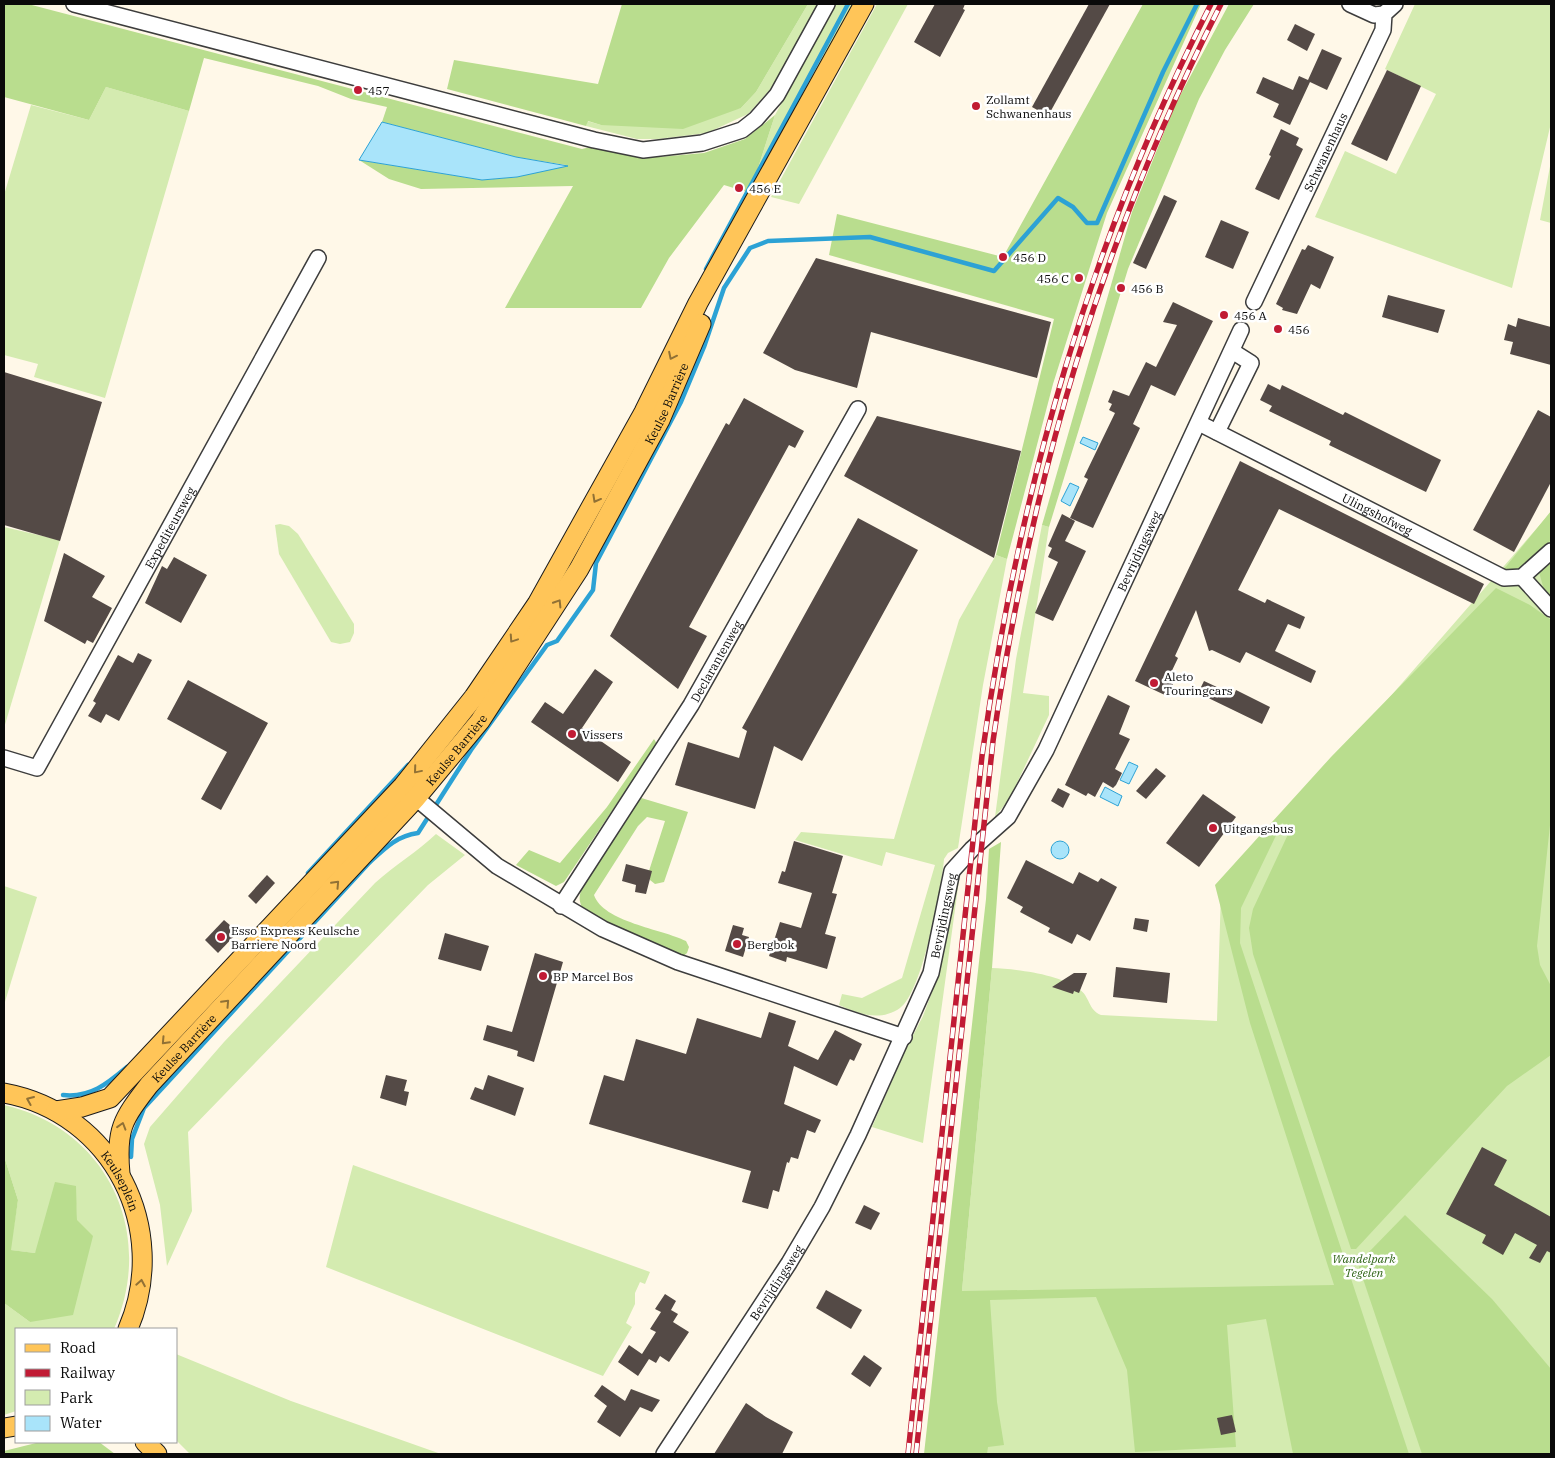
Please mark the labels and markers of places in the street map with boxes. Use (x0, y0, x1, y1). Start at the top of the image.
place label: 457 (368, 83, 390, 98)
marker: 457 (352, 84, 364, 96)
place label: Zollamt Schwanenhaus (986, 92, 1072, 121)
marker: Zollamt Schwanenhaus (970, 100, 982, 112)
place label: 456 E (749, 181, 781, 196)
marker: 456 E (733, 182, 745, 194)
place label: 456 D (1013, 250, 1046, 265)
marker: 456 D (997, 251, 1009, 263)
place label: 456 C (1037, 271, 1069, 286)
marker: 456 C (1073, 272, 1085, 284)
place label: 456 B (1131, 281, 1163, 296)
marker: 456 B (1115, 282, 1127, 294)
place label: 456 A (1234, 308, 1267, 323)
marker: 456 A (1218, 309, 1230, 321)
place label: 456 (1288, 322, 1310, 337)
marker: 456 (1272, 323, 1284, 335)
place label: Aleto Touringcars (1164, 669, 1233, 698)
marker: Aleto Touringcars (1148, 677, 1160, 689)
place label: Vissers (582, 727, 623, 742)
marker: Vissers (566, 728, 578, 740)
place label: Uitgangsbus (1223, 821, 1293, 836)
marker: Uitgangsbus (1207, 822, 1219, 834)
place label: Esso Express Keulsche Barriere Noord (231, 923, 359, 952)
marker: Esso Express Keulsche Barriere Noord (215, 931, 227, 943)
place label: Bergbok (747, 937, 794, 952)
marker: Bergbok (731, 938, 743, 950)
place label: BP Marcel Bos (553, 969, 633, 984)
marker: BP Marcel Bos (537, 970, 549, 982)

